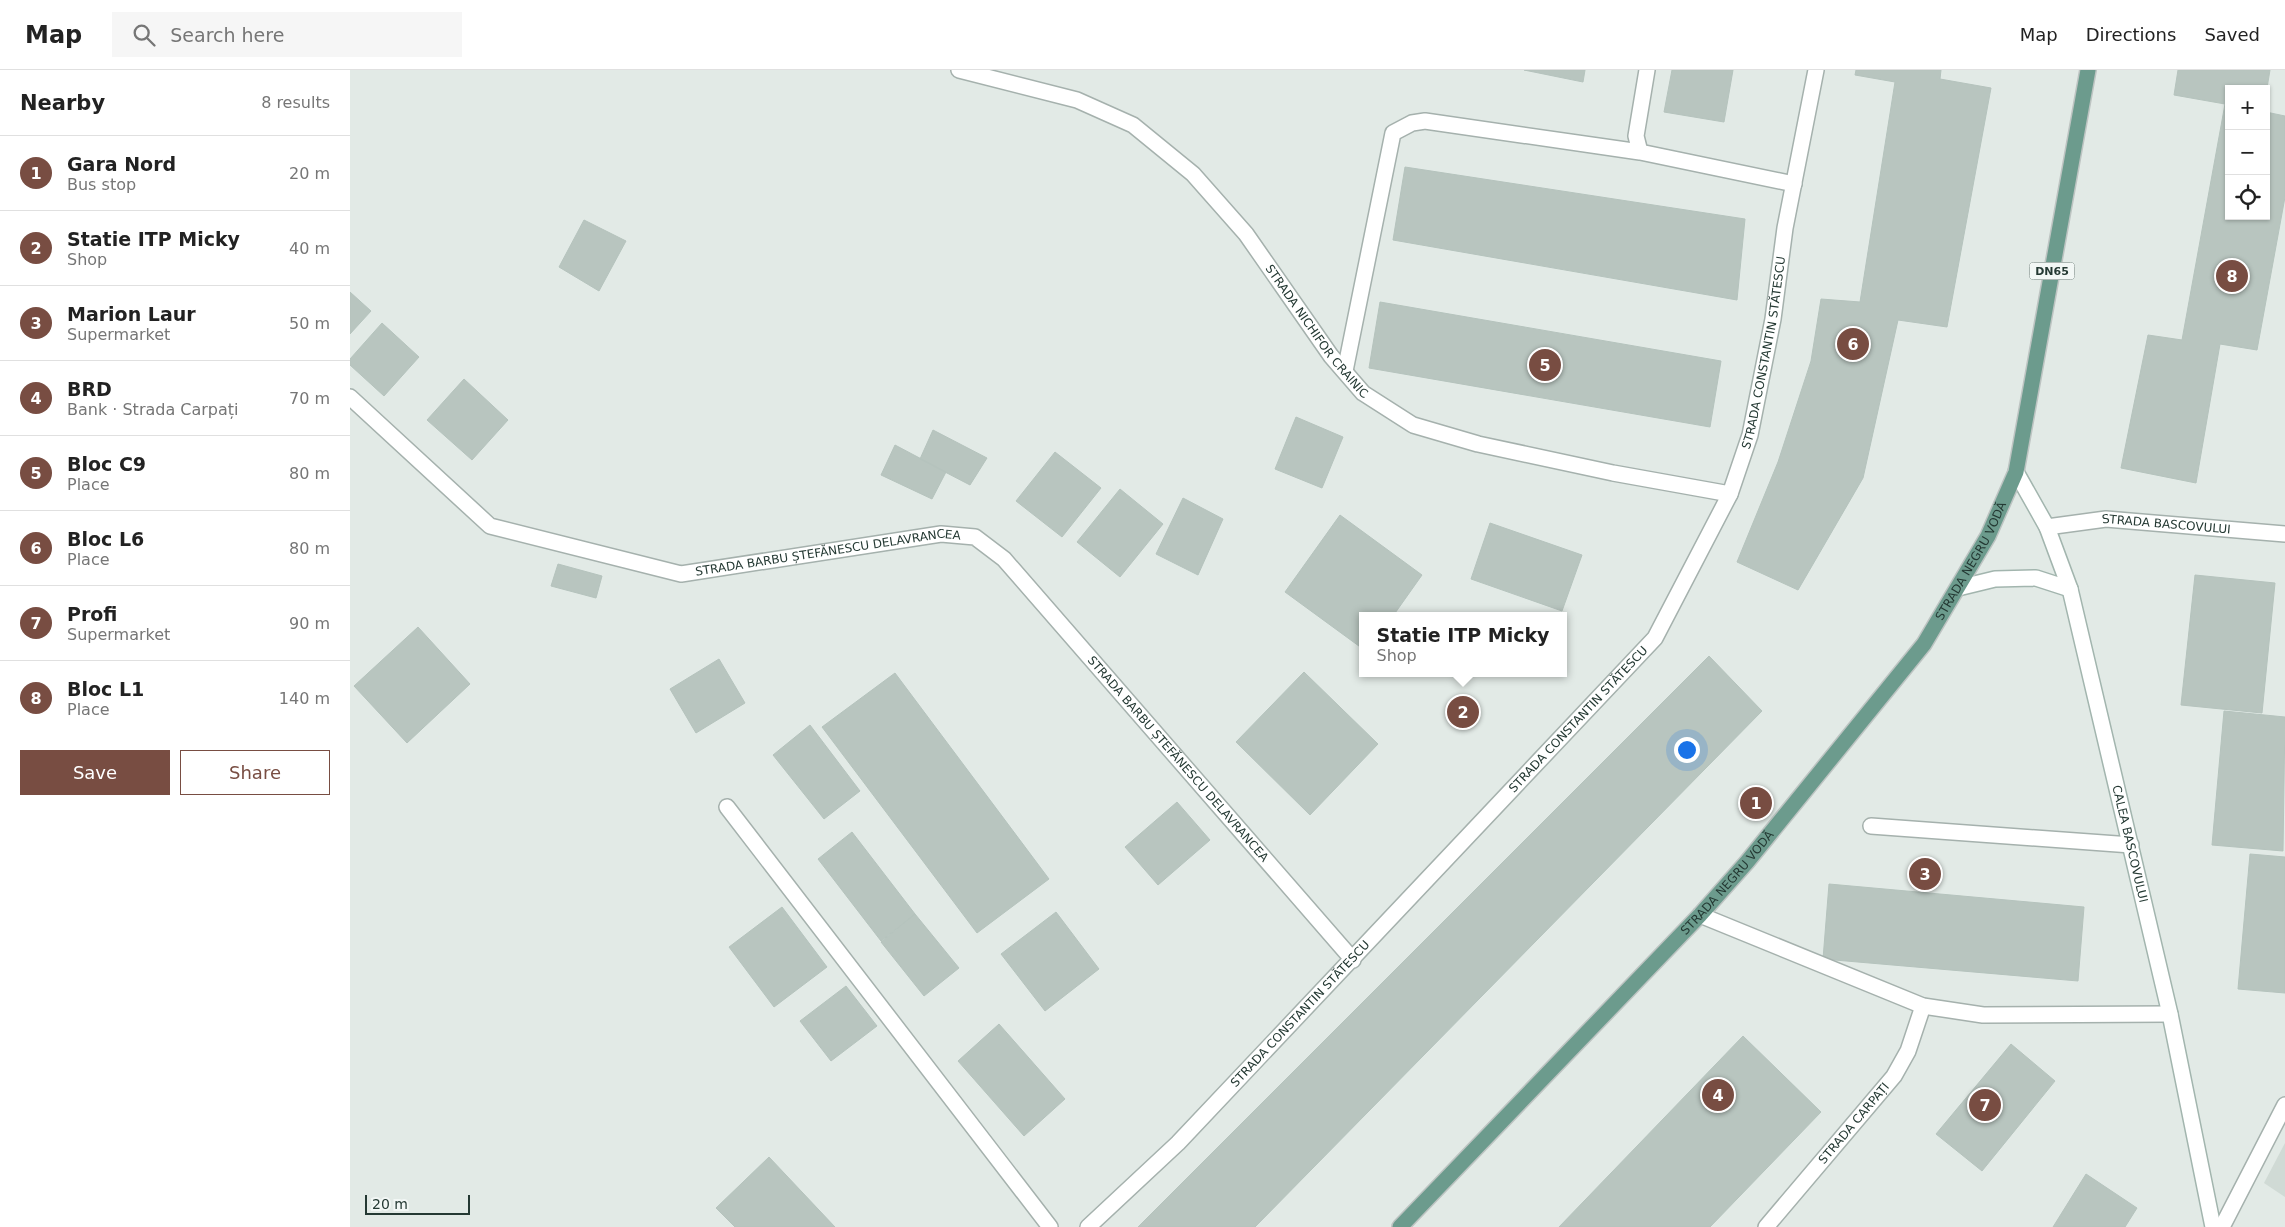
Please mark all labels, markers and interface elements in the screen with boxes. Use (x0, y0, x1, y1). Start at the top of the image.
search box (112, 12, 462, 57)
text: Map (25, 21, 82, 49)
icon: search (130, 21, 158, 49)
text: Search here (170, 24, 284, 46)
text: Map (2020, 24, 2058, 45)
text: Directions (2086, 24, 2176, 45)
text: Saved (2204, 24, 2260, 45)
map controls (2225, 85, 2270, 220)
button: + (2225, 85, 2270, 130)
text: Nearby (20, 91, 105, 115)
text: 8 results (261, 93, 330, 112)
button: − (2225, 130, 2270, 175)
text: Gara Nord (67, 153, 176, 175)
text: 1 (30, 164, 42, 183)
text: 20 m (289, 164, 330, 183)
text: Bus stop (67, 175, 136, 194)
button: locate (2225, 175, 2270, 220)
text: Statie ITP Micky (67, 228, 240, 250)
text: 2 (30, 239, 42, 258)
text: 40 m (289, 239, 330, 258)
text: Shop (67, 250, 107, 269)
street label: STRADA CONSTANTIN STĂTESCU (1739, 255, 1788, 451)
pin: 8 (2216, 257, 2248, 295)
street label: STRADA NICHIFOR CRAINIC (1262, 262, 1370, 401)
road number: DN65 (2030, 262, 2074, 280)
text: Marion Laur (67, 303, 196, 325)
text: 3 (30, 314, 42, 333)
text: 50 m (289, 314, 330, 333)
text: Supermarket (67, 325, 170, 344)
pin: 6 (1837, 325, 1869, 363)
pin: 5 (1529, 346, 1561, 384)
text: BRD (67, 378, 112, 400)
text: 4 (30, 389, 42, 408)
text: 70 m (289, 389, 330, 408)
text: Bank · Strada Carpați (67, 400, 239, 419)
text: Bloc C9 (67, 453, 146, 475)
text: 5 (30, 464, 42, 483)
text: 80 m (289, 464, 330, 483)
text: Place (67, 475, 110, 494)
street label: STRADA NEGRU VODĂ (1933, 498, 2009, 623)
street label: STRADA BASCOVULUI (2101, 512, 2231, 536)
street label: STRADA BARBU ȘTEFĂNESCU DELAVRANCEA (694, 526, 962, 579)
text: Bloc L6 (67, 528, 144, 550)
text: 6 (30, 539, 42, 558)
text: 80 m (289, 539, 330, 558)
text: Place (67, 550, 110, 569)
text: Profi (67, 603, 117, 625)
popup (1359, 612, 1567, 677)
text: 7 (30, 614, 42, 633)
text: 90 m (289, 614, 330, 633)
text: Statie ITP Micky (1377, 624, 1549, 646)
text: Supermarket (67, 625, 170, 644)
street label: STRADA CONSTANTIN STĂTESCU (1506, 643, 1651, 795)
text: Shop (1377, 646, 1417, 665)
street label: STRADA BARBU ȘTEFĂNESCU DELAVRANCEA (1085, 653, 1272, 865)
text: Bloc L1 (67, 678, 144, 700)
text: 8 (30, 689, 42, 708)
text: 140 m (279, 689, 330, 708)
pin: 2 (1447, 693, 1479, 731)
text: Place (67, 700, 110, 719)
your location (1674, 737, 1700, 763)
button: Save (20, 750, 170, 795)
button: Share (180, 750, 330, 795)
pin: 1 (1740, 784, 1772, 822)
street label: CALEA BASCOVULUI (2109, 784, 2151, 904)
street label: STRADA NEGRU VODĂ (1678, 827, 1777, 938)
pin: 3 (1909, 855, 1941, 893)
street label: STRADA CONSTANTIN STĂTESCU (1228, 938, 1372, 1090)
pin: 4 (1702, 1076, 1734, 1114)
street label: STRADA CARPAȚI (1816, 1080, 1892, 1167)
pin: 7 (1969, 1086, 2001, 1124)
scale bar (365, 1192, 470, 1215)
text: 20 m (372, 1196, 408, 1212)

